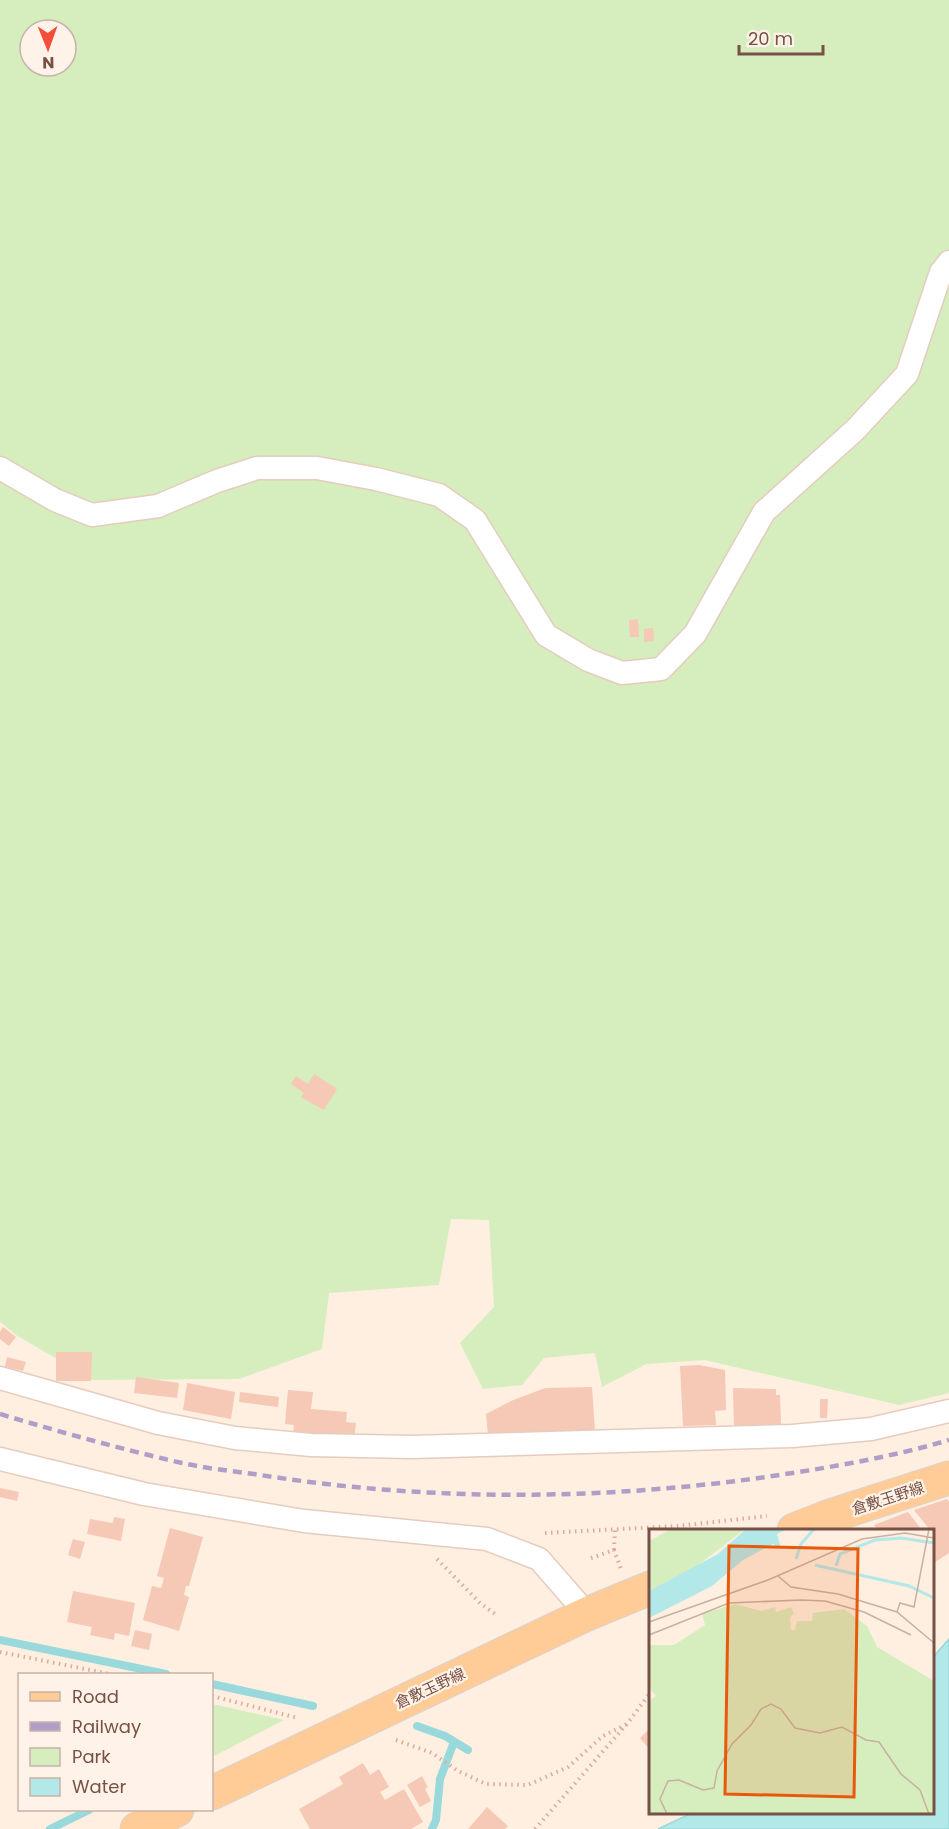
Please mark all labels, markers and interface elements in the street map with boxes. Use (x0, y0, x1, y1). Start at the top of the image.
north arrow (18, 18, 78, 78)
scale bar (739, 18, 823, 56)
text: 20 m (748, 26, 793, 51)
text: N (42, 51, 54, 74)
street label: 倉敷玉野線 (849, 1476, 927, 1520)
inset map (649, 1529, 934, 1814)
street label: 倉敷玉野線 (392, 1663, 468, 1713)
legend (18, 1673, 213, 1811)
text: Road (72, 1684, 119, 1709)
text: Railway (72, 1714, 141, 1739)
text: Park (72, 1744, 111, 1769)
text: Water (72, 1774, 126, 1799)

